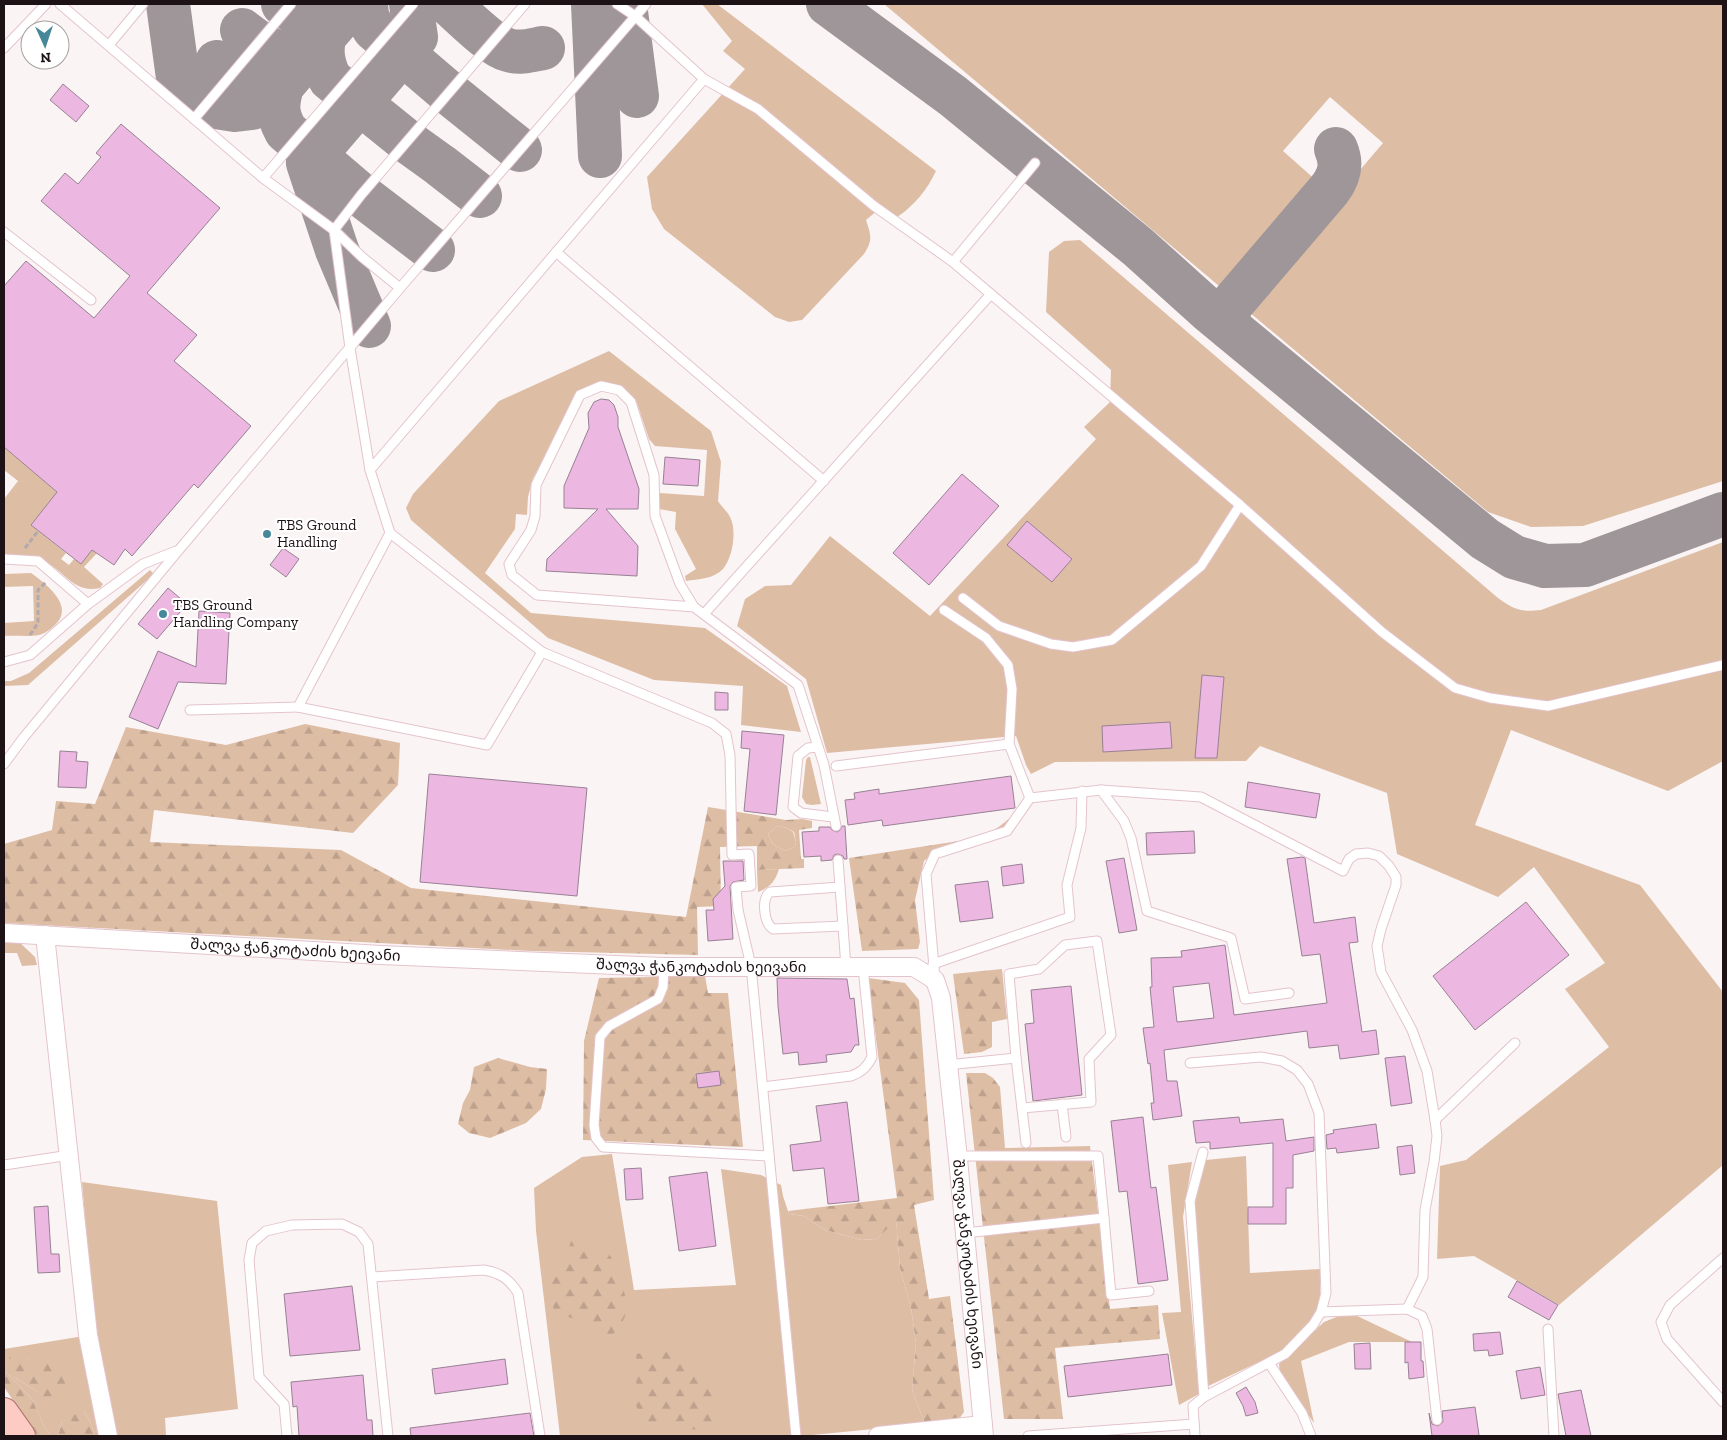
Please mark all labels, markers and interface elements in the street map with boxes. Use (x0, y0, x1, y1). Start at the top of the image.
north arrow (20, 20, 70, 70)
text: N (40, 49, 51, 66)
place label: TBS Ground Handling (277, 516, 357, 551)
marker: TBS Ground Handling (261, 528, 273, 540)
place label: TBS Ground Handling Company (173, 596, 299, 631)
marker: TBS Ground Handling Company (157, 608, 169, 620)
street label: შალვა ჭანკოტაძის ხეივანი (190, 935, 401, 965)
street label: შალვა ჭანკოტაძის ხეივანი (596, 955, 806, 976)
street label: შალვა ჭანკოტაძის ხეივანი (949, 1158, 987, 1370)

